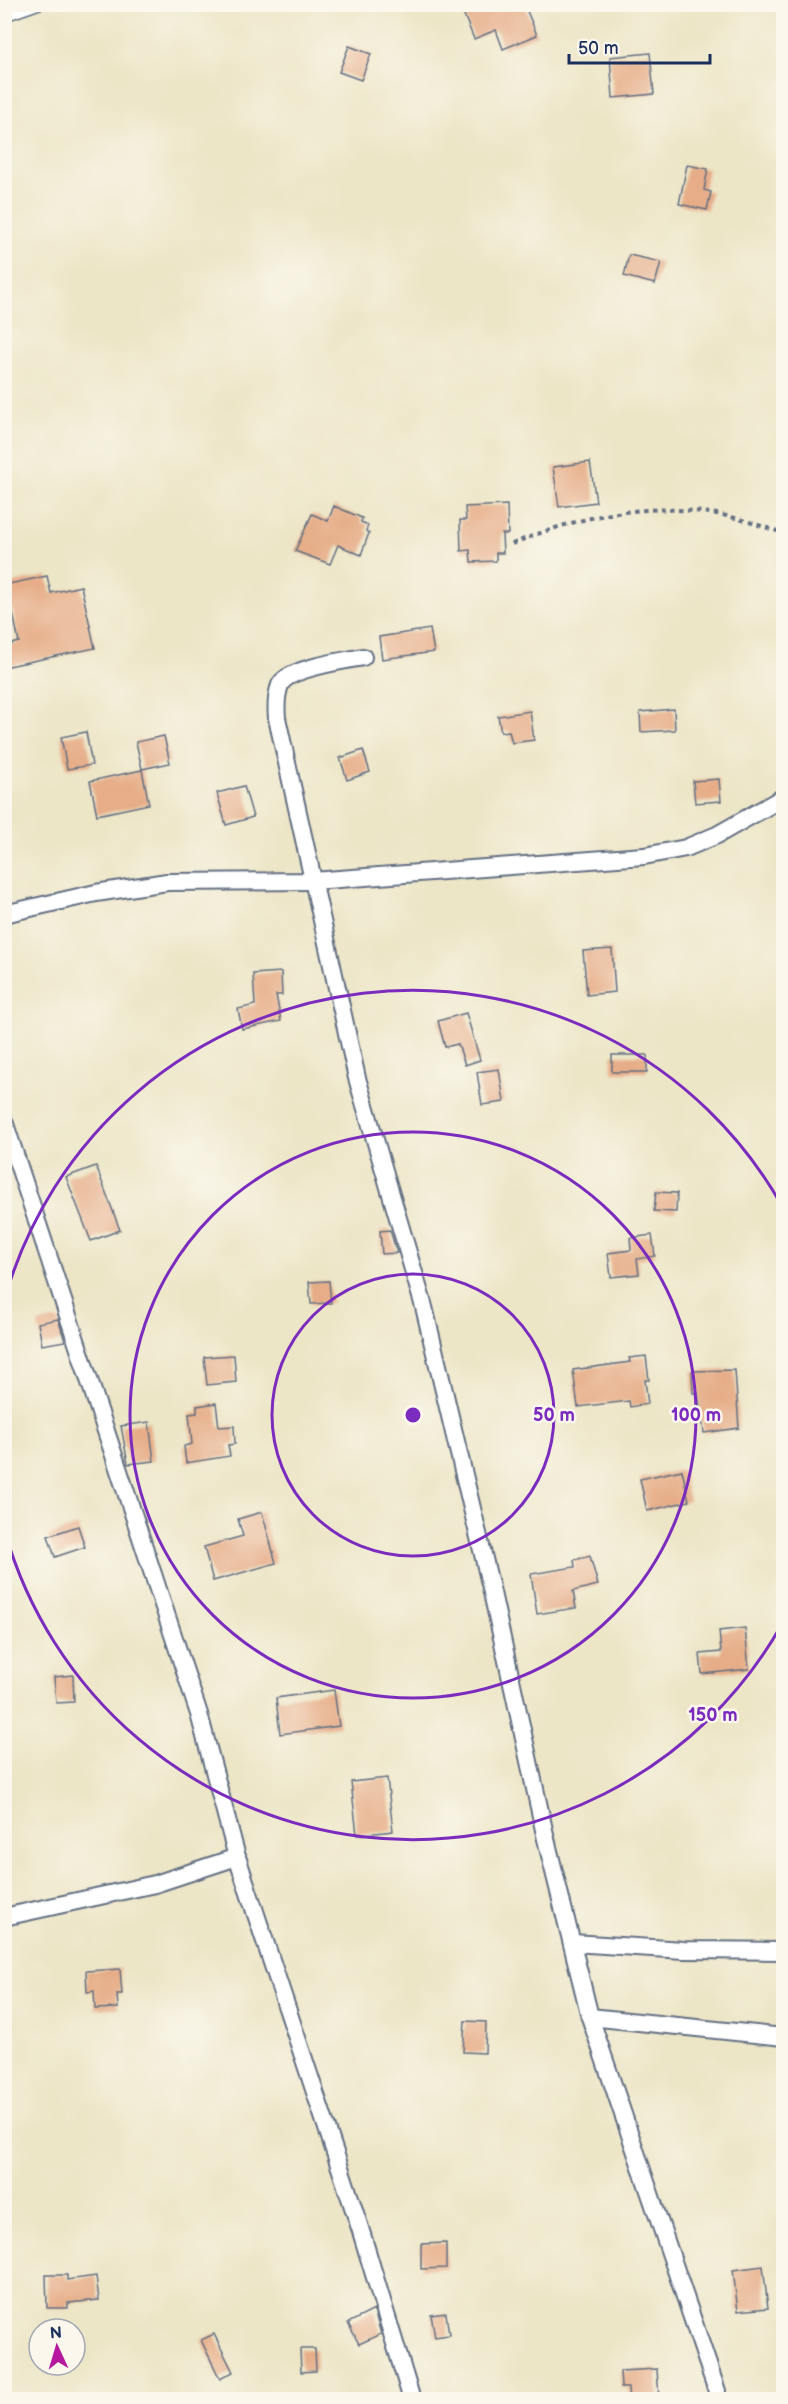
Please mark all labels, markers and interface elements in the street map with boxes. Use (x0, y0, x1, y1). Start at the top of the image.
scale bar (569, 27, 710, 65)
text: 50 m (578, 38, 619, 59)
centre of rings (403, 1405, 423, 1425)
text: 50 m (533, 1405, 575, 1426)
text: 100 m (671, 1405, 721, 1426)
text: 150 m (688, 1705, 738, 1726)
north arrow (27, 2317, 87, 2377)
text: N (49, 2324, 63, 2343)

